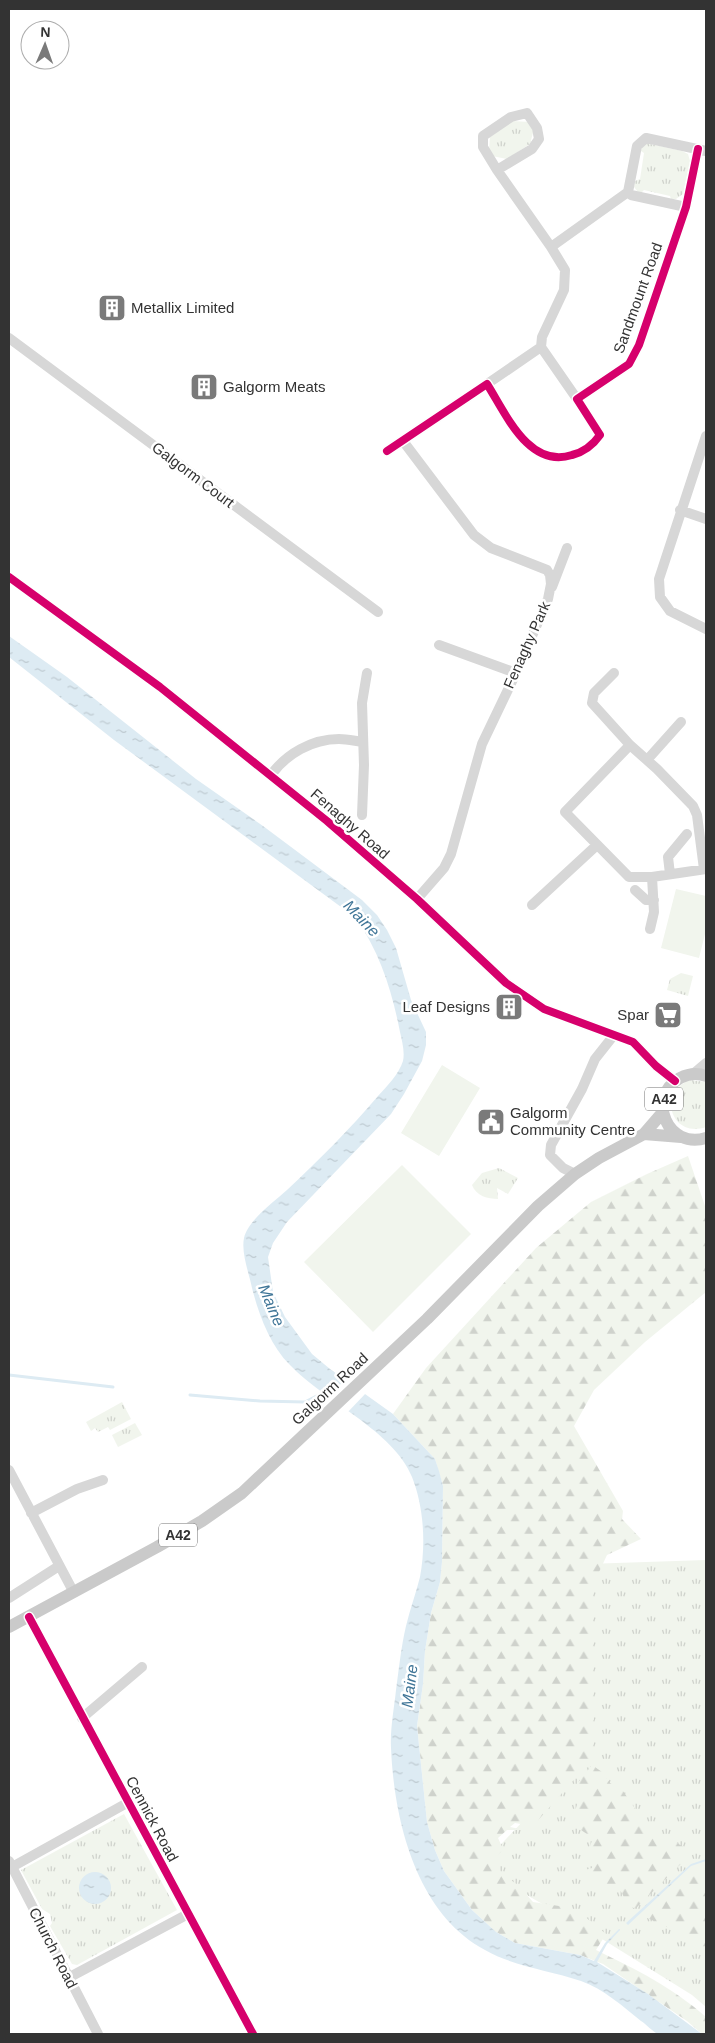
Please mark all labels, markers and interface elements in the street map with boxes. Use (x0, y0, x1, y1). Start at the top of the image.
north arrow (20, 20, 70, 70)
text: N (40, 24, 51, 40)
street label: Sandmount Road (610, 240, 665, 356)
building icon: Metallix Limited (97, 293, 127, 323)
place label: Metallix Limited (131, 299, 234, 316)
building icon: Galgorm Meats (189, 372, 219, 402)
place label: Galgorm Meats (223, 378, 326, 395)
street label: Galgorm Court (149, 438, 238, 511)
street label: Fenaghy Park (500, 598, 554, 691)
street label: Fenaghy Road (308, 785, 393, 862)
water label: Maine (340, 897, 383, 940)
building icon: Leaf Designs (494, 992, 524, 1022)
place label: Leaf Designs (402, 998, 490, 1015)
supermarket icon: Spar (653, 1000, 683, 1030)
place label: Spar (617, 1006, 649, 1023)
road number: A42 (645, 1088, 683, 1110)
place label: Galgorm Community Centre (510, 1104, 635, 1138)
public building icon: Galgorm Community Centre (476, 1107, 506, 1137)
water label: Maine (255, 1282, 288, 1329)
street label: Galgorm Road (288, 1349, 371, 1428)
road number: A42 (159, 1524, 197, 1546)
water label: Maine (398, 1663, 421, 1709)
street label: Cennick Road (123, 1773, 182, 1864)
street label: Church Road (26, 1905, 81, 1991)

